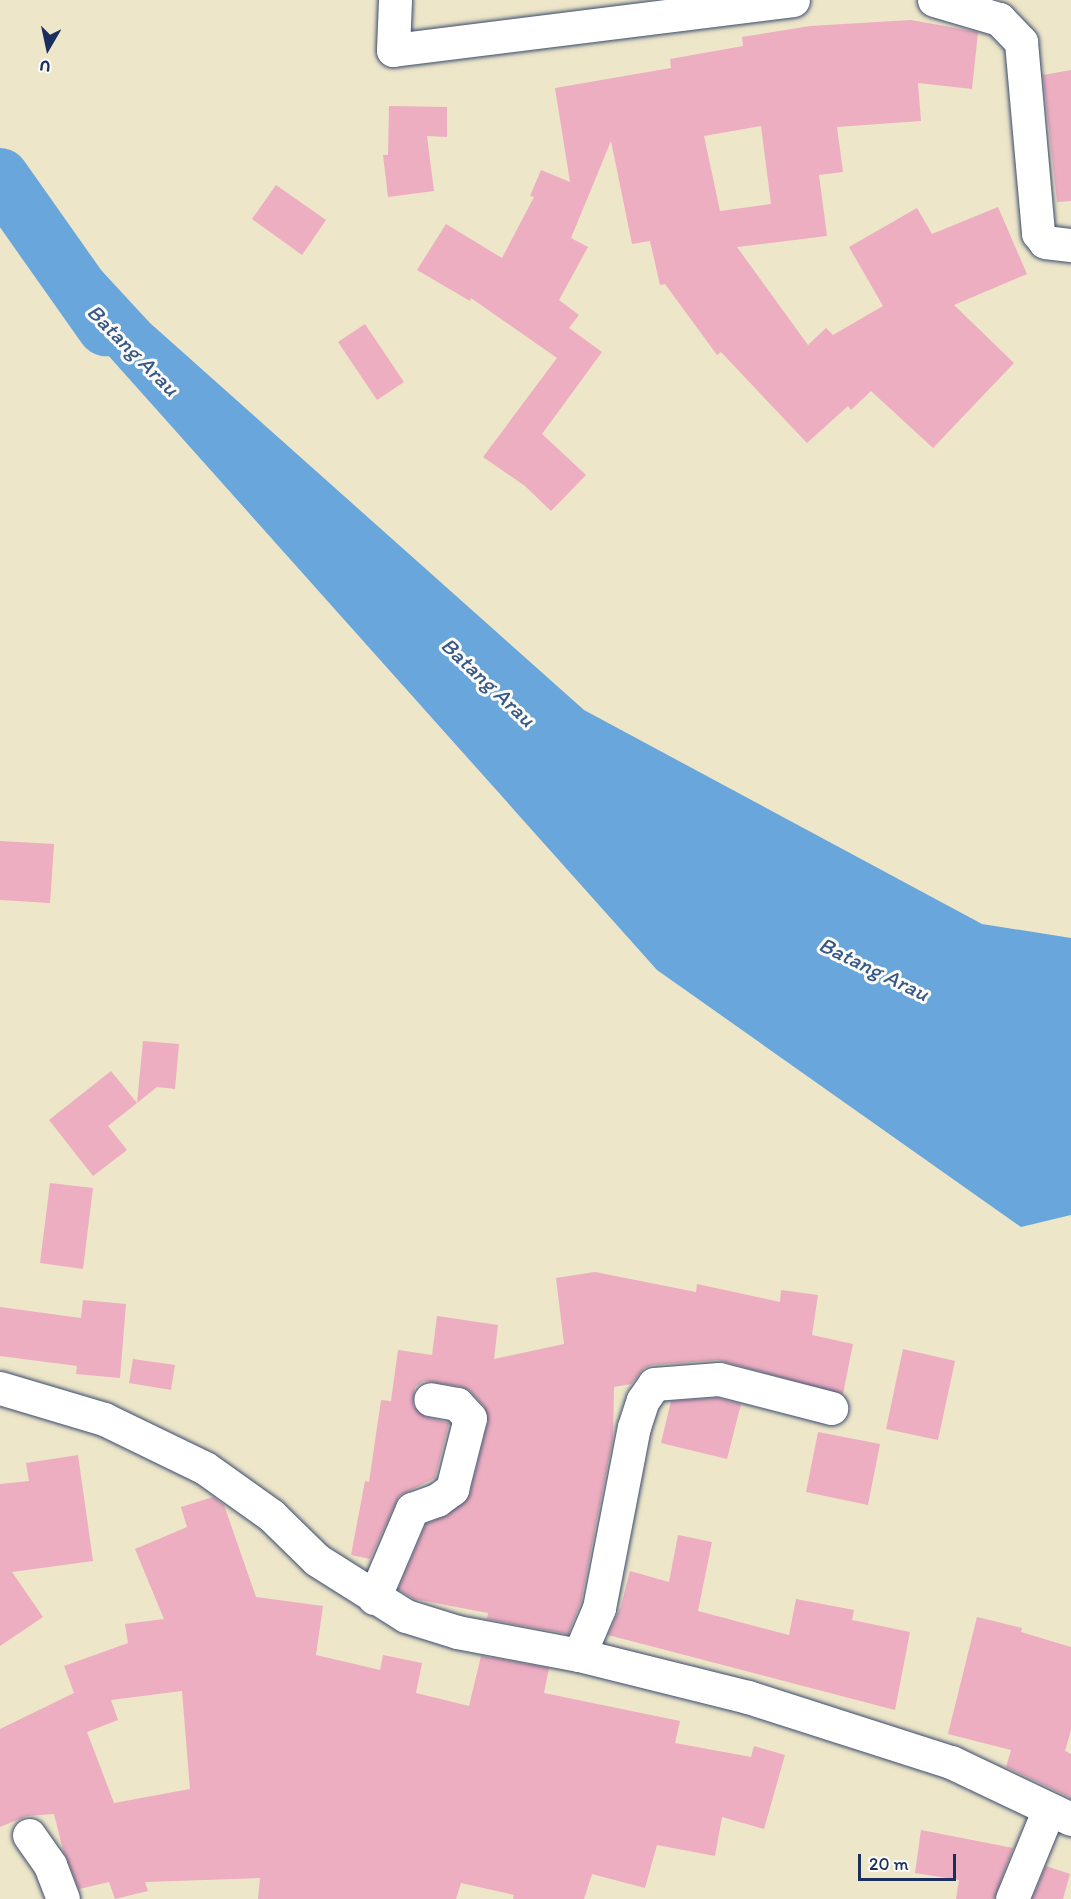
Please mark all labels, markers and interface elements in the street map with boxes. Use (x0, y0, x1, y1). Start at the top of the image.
north arrow (18, 18, 78, 78)
text: U (38, 56, 52, 76)
water label: Batang Arau (82, 299, 184, 401)
water label: Batang Arau (436, 632, 540, 732)
water label: Batang Arau (815, 931, 933, 1007)
scale bar (861, 1842, 958, 1880)
text: 20 m (869, 1853, 909, 1875)

